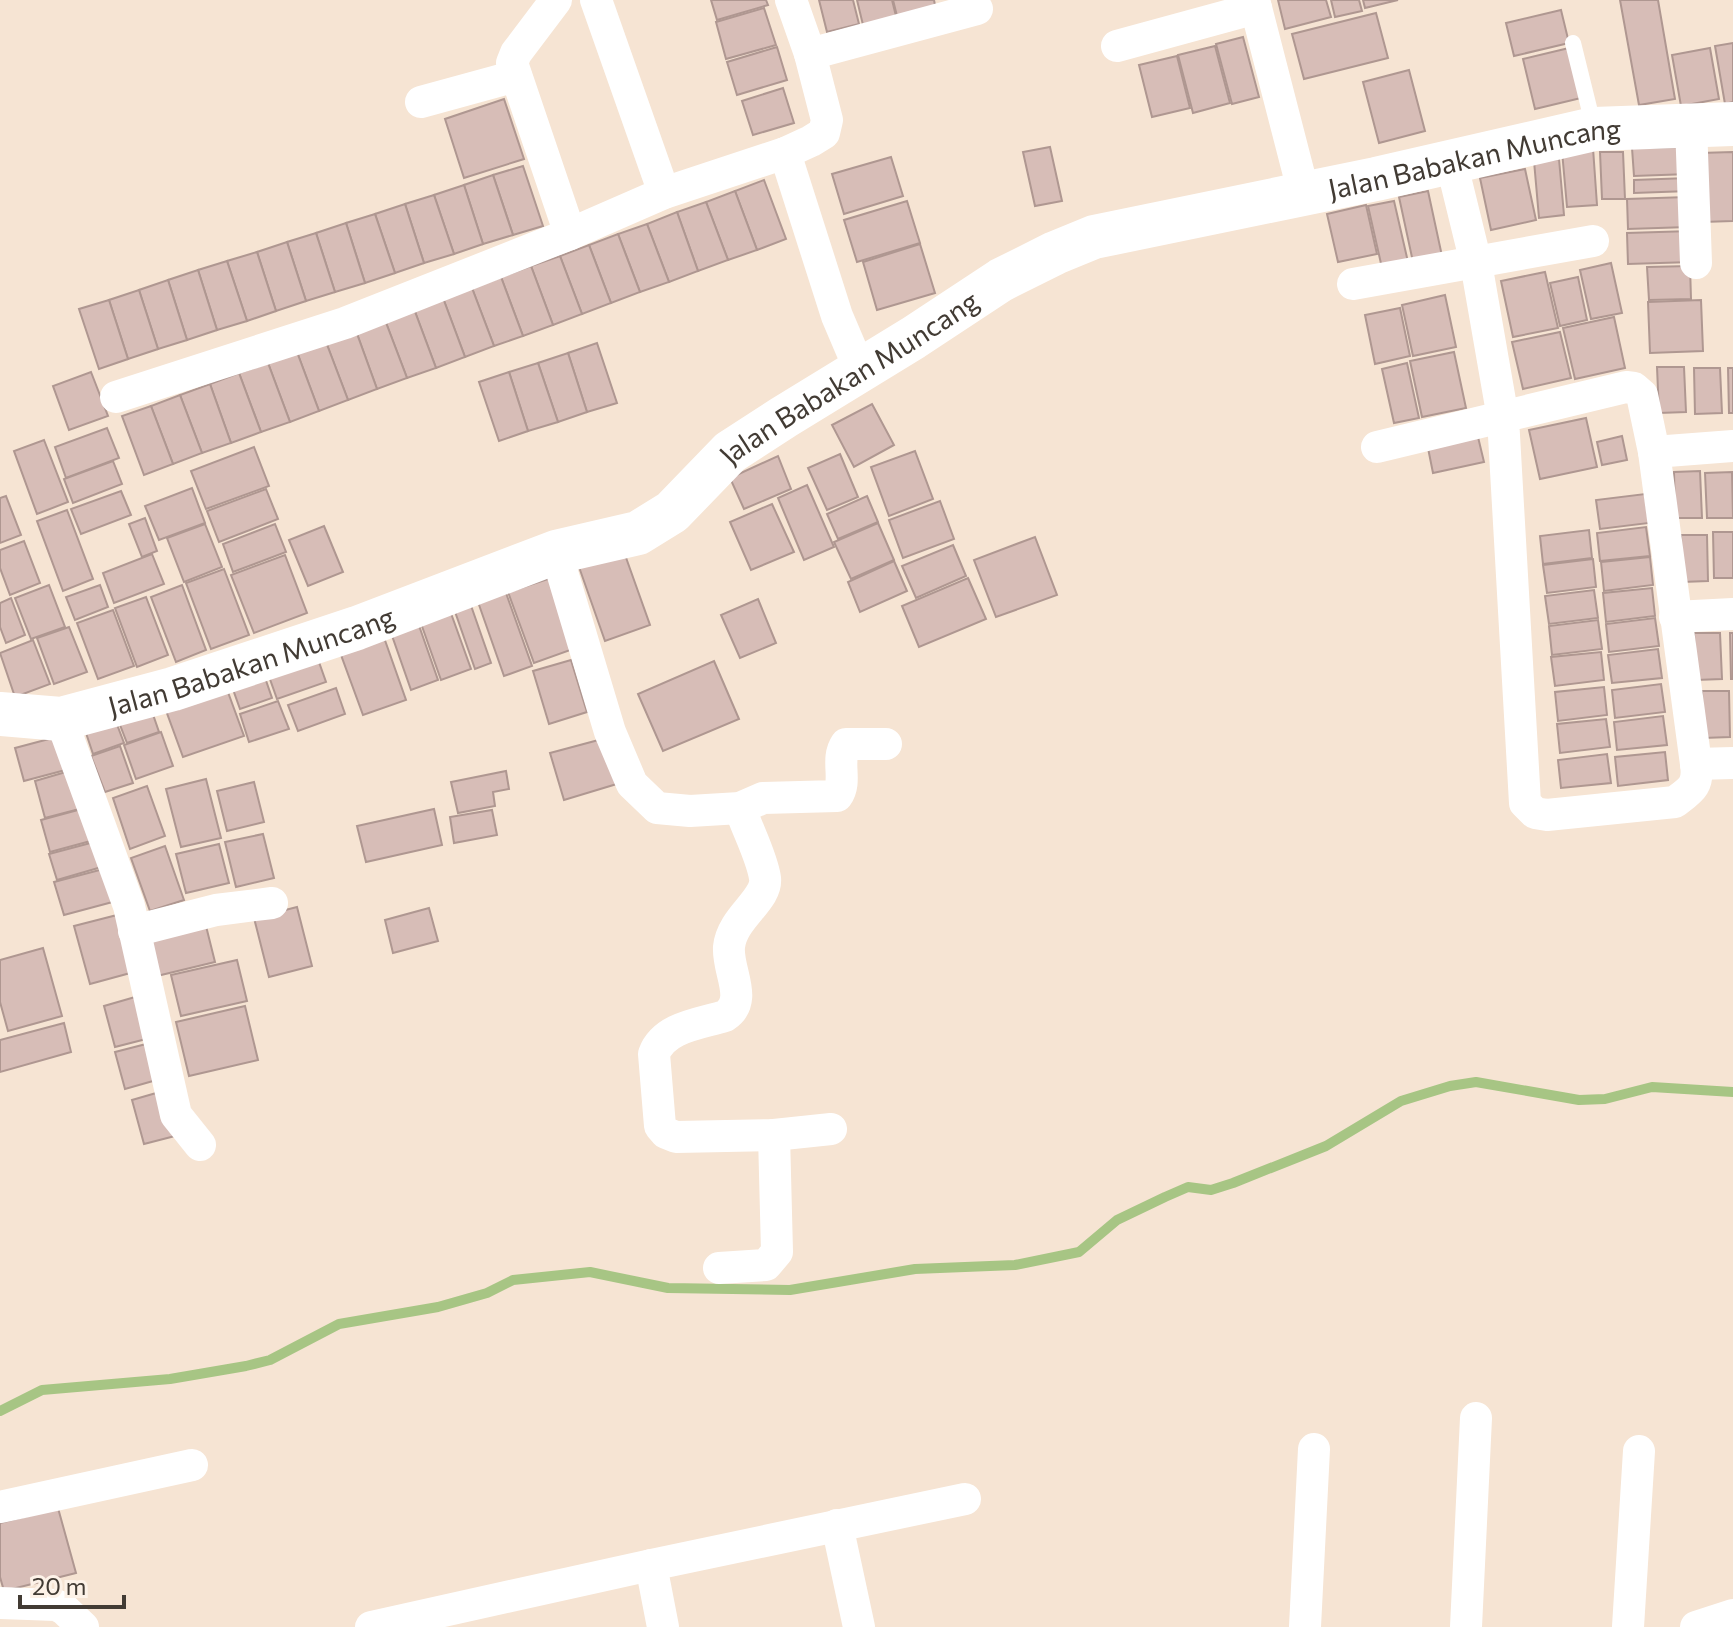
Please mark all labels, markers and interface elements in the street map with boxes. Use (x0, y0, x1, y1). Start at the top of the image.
street label: Jalan Babakan Muncang (1325, 111, 1622, 205)
street label: Jalan Babakan Muncang (711, 283, 985, 471)
street label: Jalan Babakan Muncang (104, 598, 399, 723)
scale bar (20, 1559, 124, 1609)
text: 20 m (32, 1571, 86, 1600)

